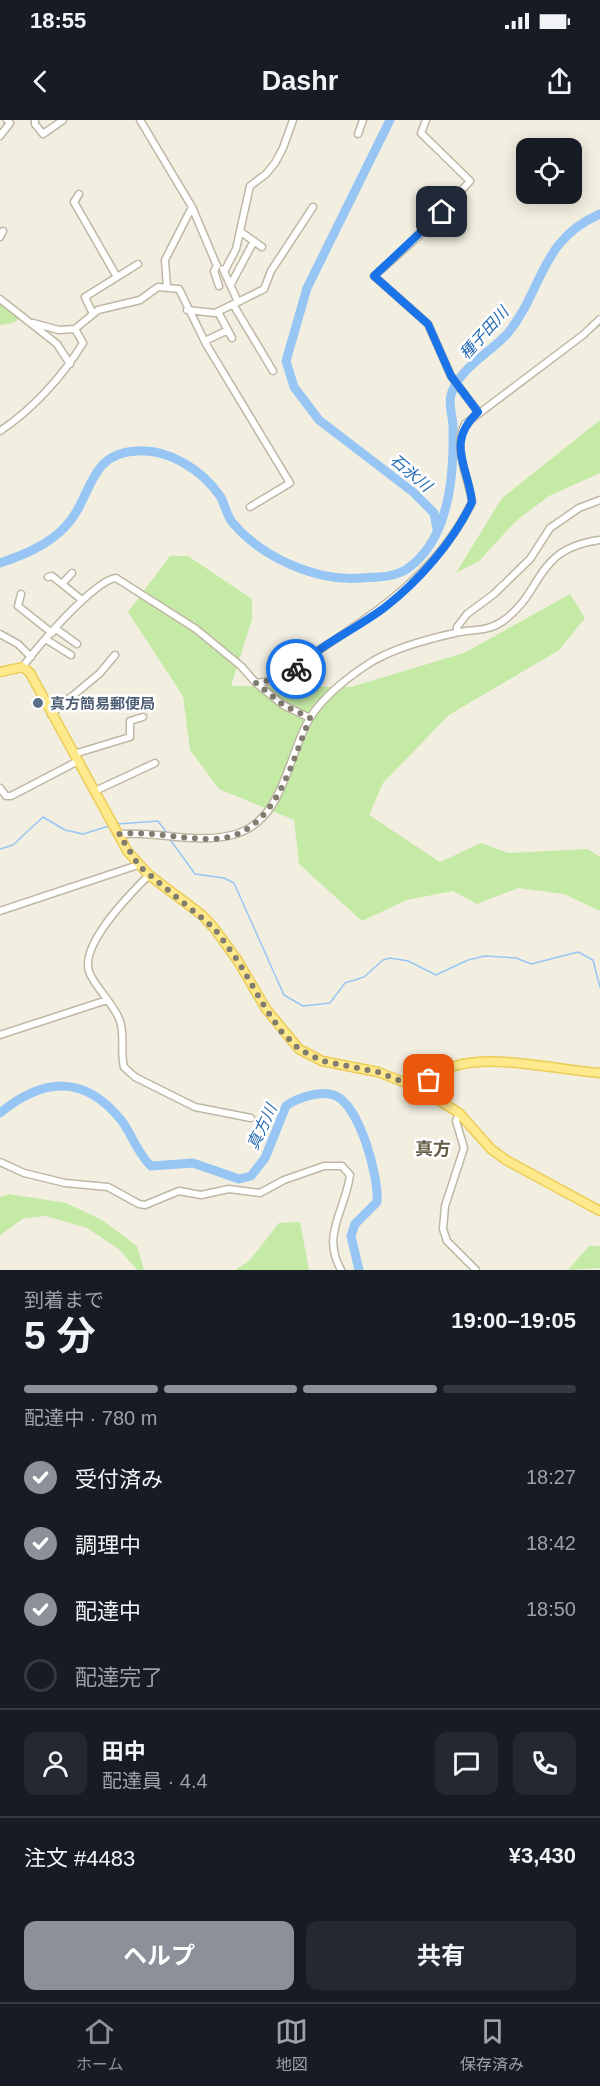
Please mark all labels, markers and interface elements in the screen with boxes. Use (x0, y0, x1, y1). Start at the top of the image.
text: 18:55 (30, 8, 86, 33)
icon: back (24, 65, 57, 98)
icon: share (543, 65, 576, 98)
text: Dashr (262, 66, 338, 96)
map controls (516, 138, 582, 204)
button: locate (516, 138, 582, 204)
pin (416, 186, 467, 237)
icon: home (425, 195, 458, 228)
water label: 種子田川 (456, 302, 513, 362)
water label: 石氷川 (387, 451, 436, 496)
courier (266, 639, 326, 699)
icon: bike (280, 653, 313, 686)
place label: 真方簡易郵便局 (50, 695, 155, 712)
marker: 真方簡易郵便局 (31, 696, 45, 710)
pin (403, 1054, 454, 1105)
icon: bag (412, 1063, 445, 1096)
water label: 真方川 (244, 1100, 281, 1152)
district label: 真方 (415, 1139, 451, 1159)
text: 到着まで (24, 1289, 104, 1311)
text: 19:00–19:05 (451, 1308, 576, 1333)
text: 5 分 (24, 1314, 96, 1357)
text: 配達中 · 780 m (24, 1407, 157, 1429)
icon: check (24, 1461, 57, 1494)
text: 18:27 (526, 1466, 576, 1488)
text: 受付済み (75, 1467, 163, 1492)
icon: check (24, 1527, 57, 1560)
text: 18:42 (526, 1532, 576, 1554)
text: 調理中 (75, 1533, 141, 1558)
icon: check (24, 1593, 57, 1626)
text: 18:50 (526, 1598, 576, 1620)
text: 配達中 (75, 1599, 141, 1624)
text: 配達完了 (75, 1665, 163, 1690)
button: person (24, 1732, 87, 1795)
button: chat (435, 1732, 498, 1795)
button: phone (513, 1732, 576, 1795)
text: 田中 (102, 1739, 146, 1764)
text: 配達員 · 4.4 (102, 1770, 208, 1792)
text: ¥3,430 (509, 1843, 576, 1868)
text: 注文 #4483 (24, 1846, 135, 1871)
button: ヘルプ (24, 1921, 294, 1990)
button: 共有 (306, 1921, 576, 1990)
tab: ホーム (76, 2015, 123, 2075)
tab: 地図 (275, 2015, 308, 2075)
tab: 保存済み (460, 2015, 524, 2075)

